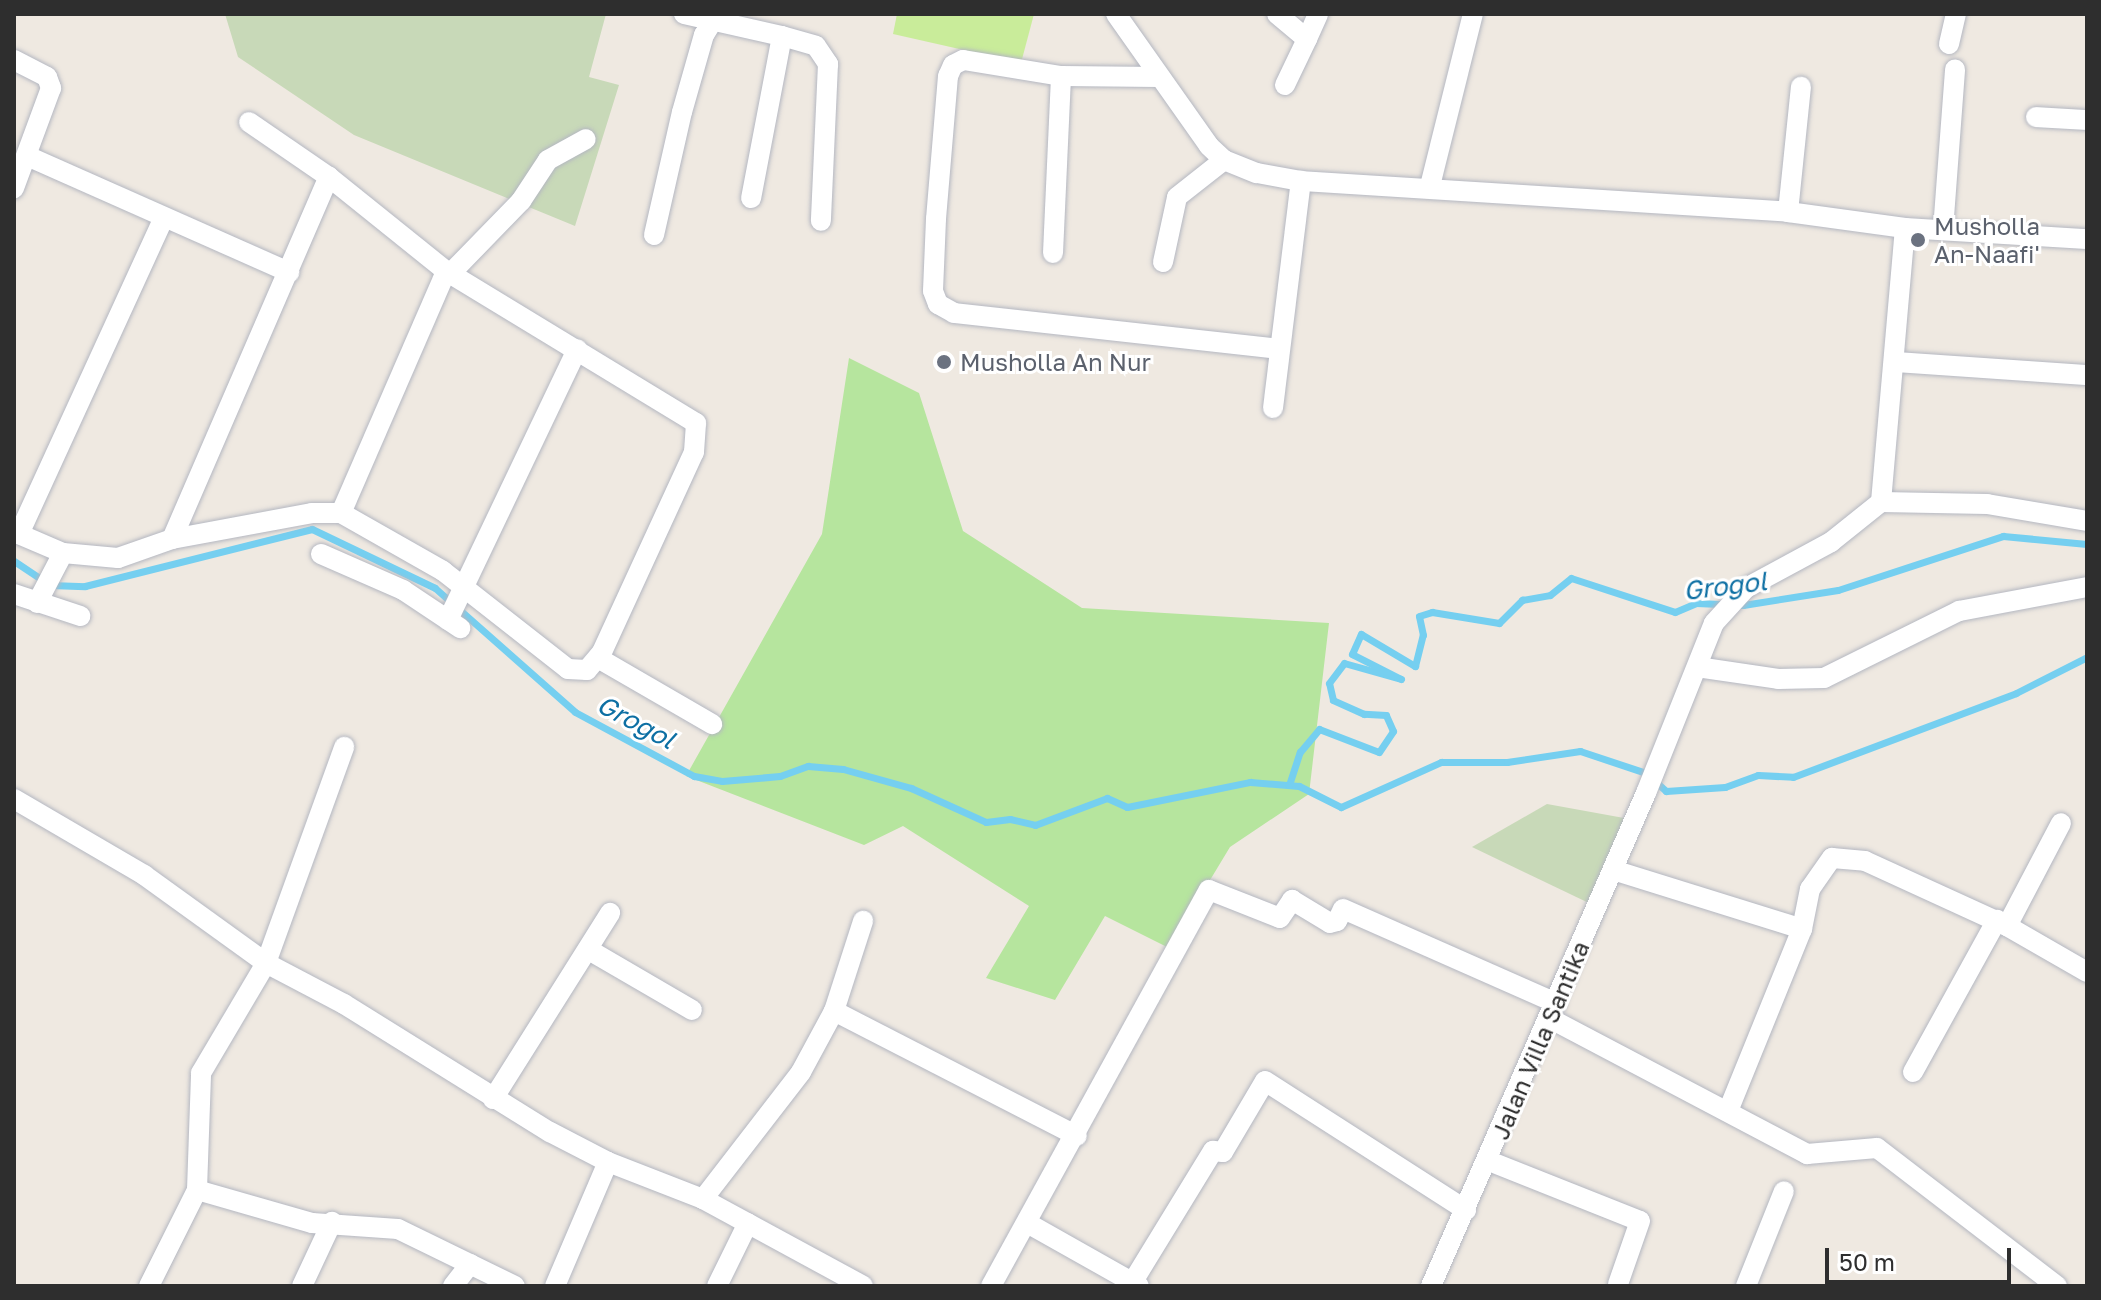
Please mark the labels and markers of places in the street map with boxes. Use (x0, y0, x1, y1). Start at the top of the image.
place label: Musholla An-Naafi' (1934, 212, 2040, 268)
marker: Musholla An-Naafi' (1909, 231, 1927, 249)
place label: Musholla An Nur (960, 348, 1151, 376)
marker: Musholla An Nur (935, 353, 953, 371)

